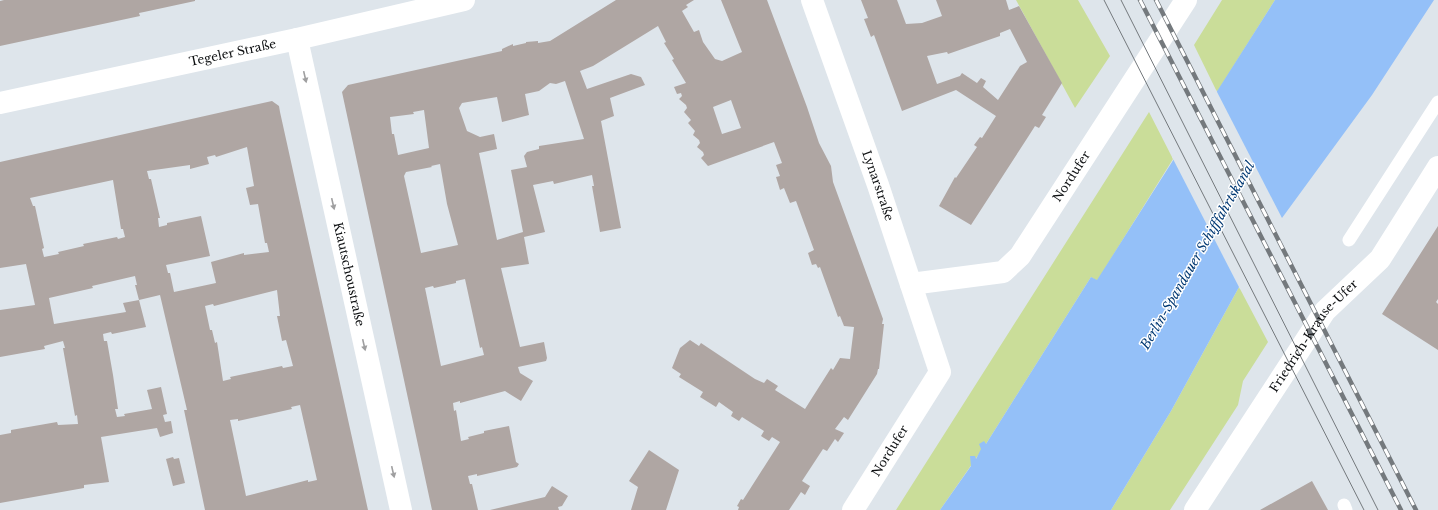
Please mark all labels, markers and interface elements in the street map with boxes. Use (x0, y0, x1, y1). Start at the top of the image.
street label: Tegeler Straße (188, 36, 278, 69)
one-way arrow (303, 71, 309, 84)
street label: Lynarstraße (859, 148, 897, 223)
street label: Nordufer (1049, 148, 1093, 204)
water label: Berlin-Spandauer Schifffahrtskanal (1136, 157, 1259, 353)
one-way arrow (331, 198, 337, 210)
street label: Kiautschoustraße (331, 221, 368, 328)
street label: Friedrich-Krause-Ufer (1266, 276, 1361, 395)
one-way arrow (362, 339, 368, 351)
street label: Nordufer (868, 422, 911, 479)
one-way arrow (390, 466, 396, 478)

